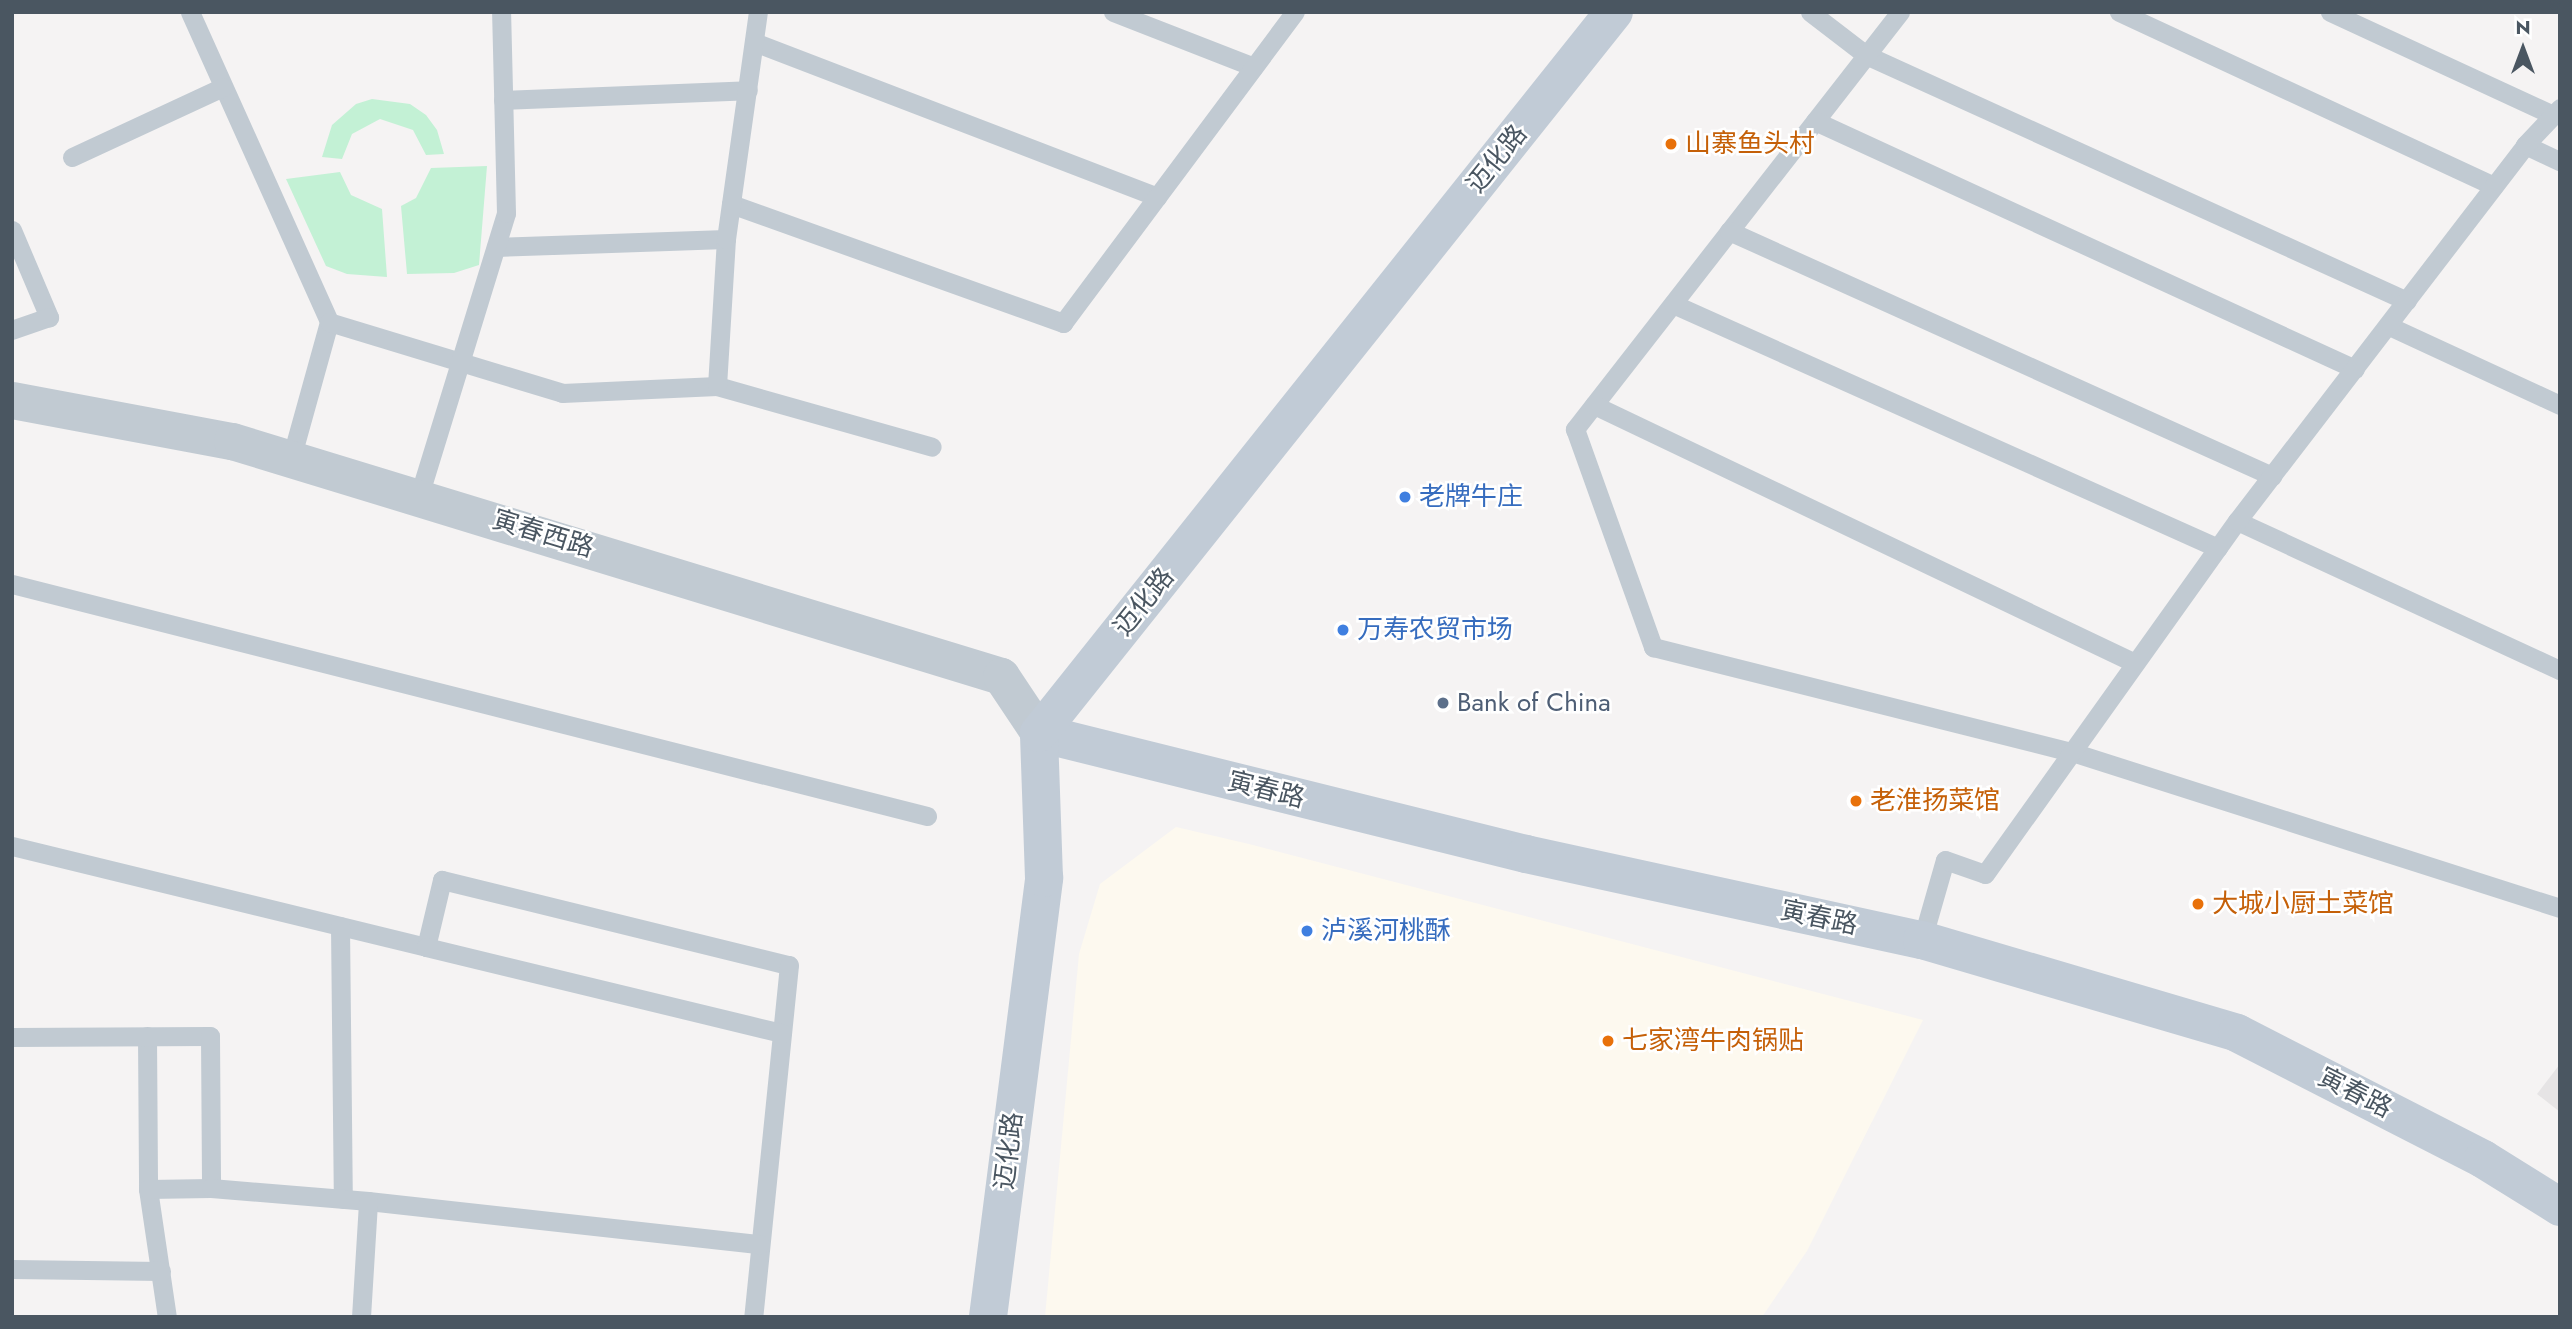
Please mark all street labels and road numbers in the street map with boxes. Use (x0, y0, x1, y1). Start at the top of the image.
street label: 迈化路 (1460, 119, 1534, 199)
street label: 寅春西路 (489, 504, 597, 564)
street label: 迈化路 (1107, 562, 1181, 642)
street label: 寅春路 (1224, 765, 1308, 815)
street label: 寅春路 (1778, 895, 1860, 941)
street label: 寅春路 (2313, 1061, 2397, 1125)
street label: 迈化路 (989, 1110, 1029, 1192)

